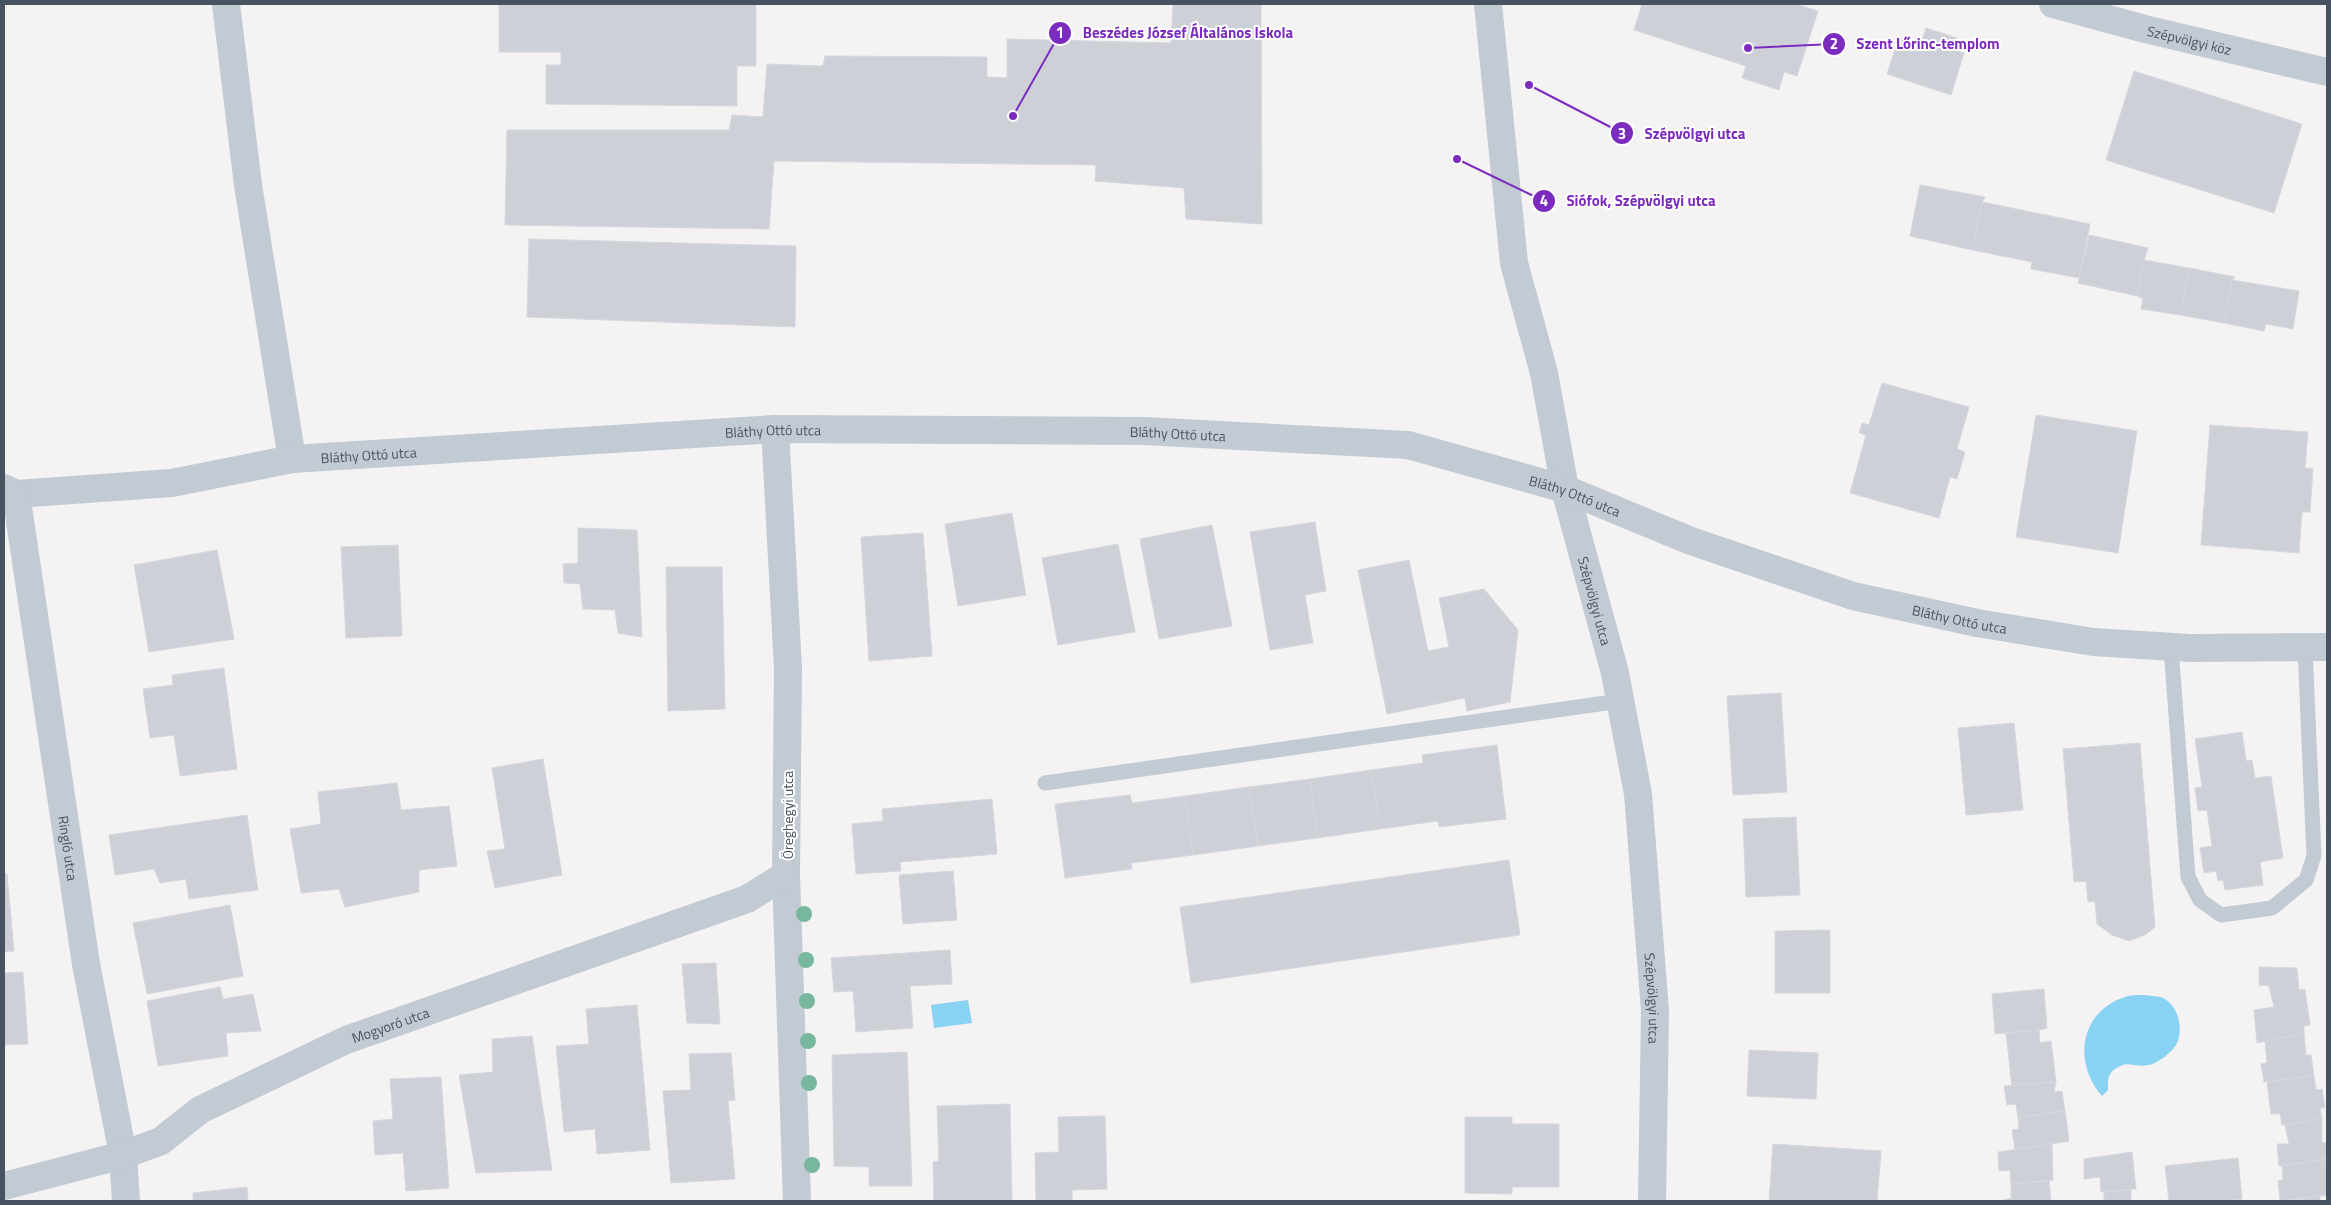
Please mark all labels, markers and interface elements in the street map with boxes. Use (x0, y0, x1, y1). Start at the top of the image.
callout: Beszédes József Általános Iskola (1048, 18, 1303, 48)
street label: Szépvölgyi köz (2145, 19, 2234, 60)
text: 1 (1056, 21, 1064, 44)
text: Beszédes József Általános Iskola (1083, 21, 1294, 44)
callout: Szent Lőrinc-templom (1821, 29, 2010, 59)
text: 2 (1830, 32, 1838, 55)
text: Szent Lőrinc-templom (1856, 32, 2000, 55)
callout: Szépvölgyi utca (1610, 118, 1755, 148)
text: 3 (1618, 122, 1626, 145)
text: Szépvölgyi utca (1645, 122, 1746, 145)
callout: Siófok, Szépvölgyi utca (1531, 186, 1725, 216)
text: 4 (1540, 189, 1548, 212)
text: Siófok, Szépvölgyi utca (1566, 189, 1716, 212)
street label: Bláthy Ottó utca (724, 419, 821, 443)
street label: Bláthy Ottó utca (1130, 420, 1226, 446)
street label: Bláthy Ottó utca (320, 441, 417, 468)
street label: Bláthy Ottó utca (1527, 469, 1624, 521)
street label: Szépvölgyi utca (1573, 554, 1617, 647)
street label: Bláthy Ottó utca (1910, 599, 2009, 638)
street label: Öreghegyi utca (777, 771, 798, 859)
street label: Ringló utca (54, 814, 84, 882)
street label: Szépvölgyi utca (1640, 952, 1666, 1044)
street label: Mogyoró utca (348, 1001, 432, 1048)

